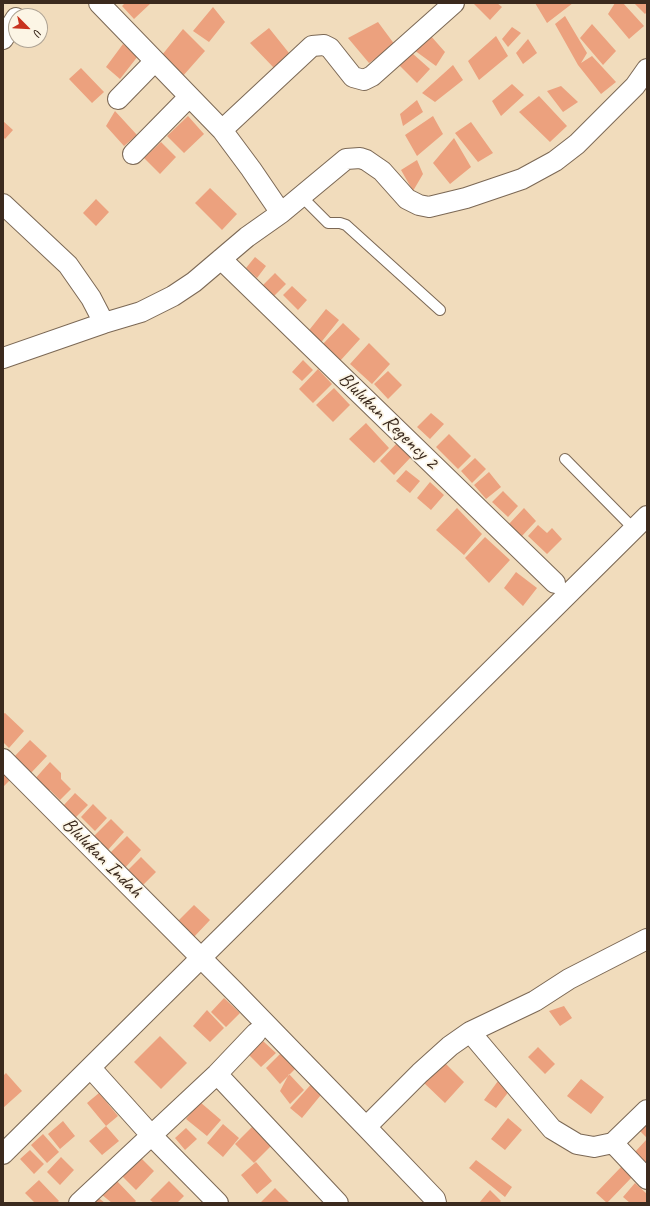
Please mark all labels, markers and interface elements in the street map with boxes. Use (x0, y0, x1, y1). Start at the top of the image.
north arrow (8, 8, 48, 48)
text: U (31, 27, 46, 38)
street label: Blulukan Regency 2 (333, 367, 443, 475)
street label: Blulukan Indah (57, 813, 147, 903)

